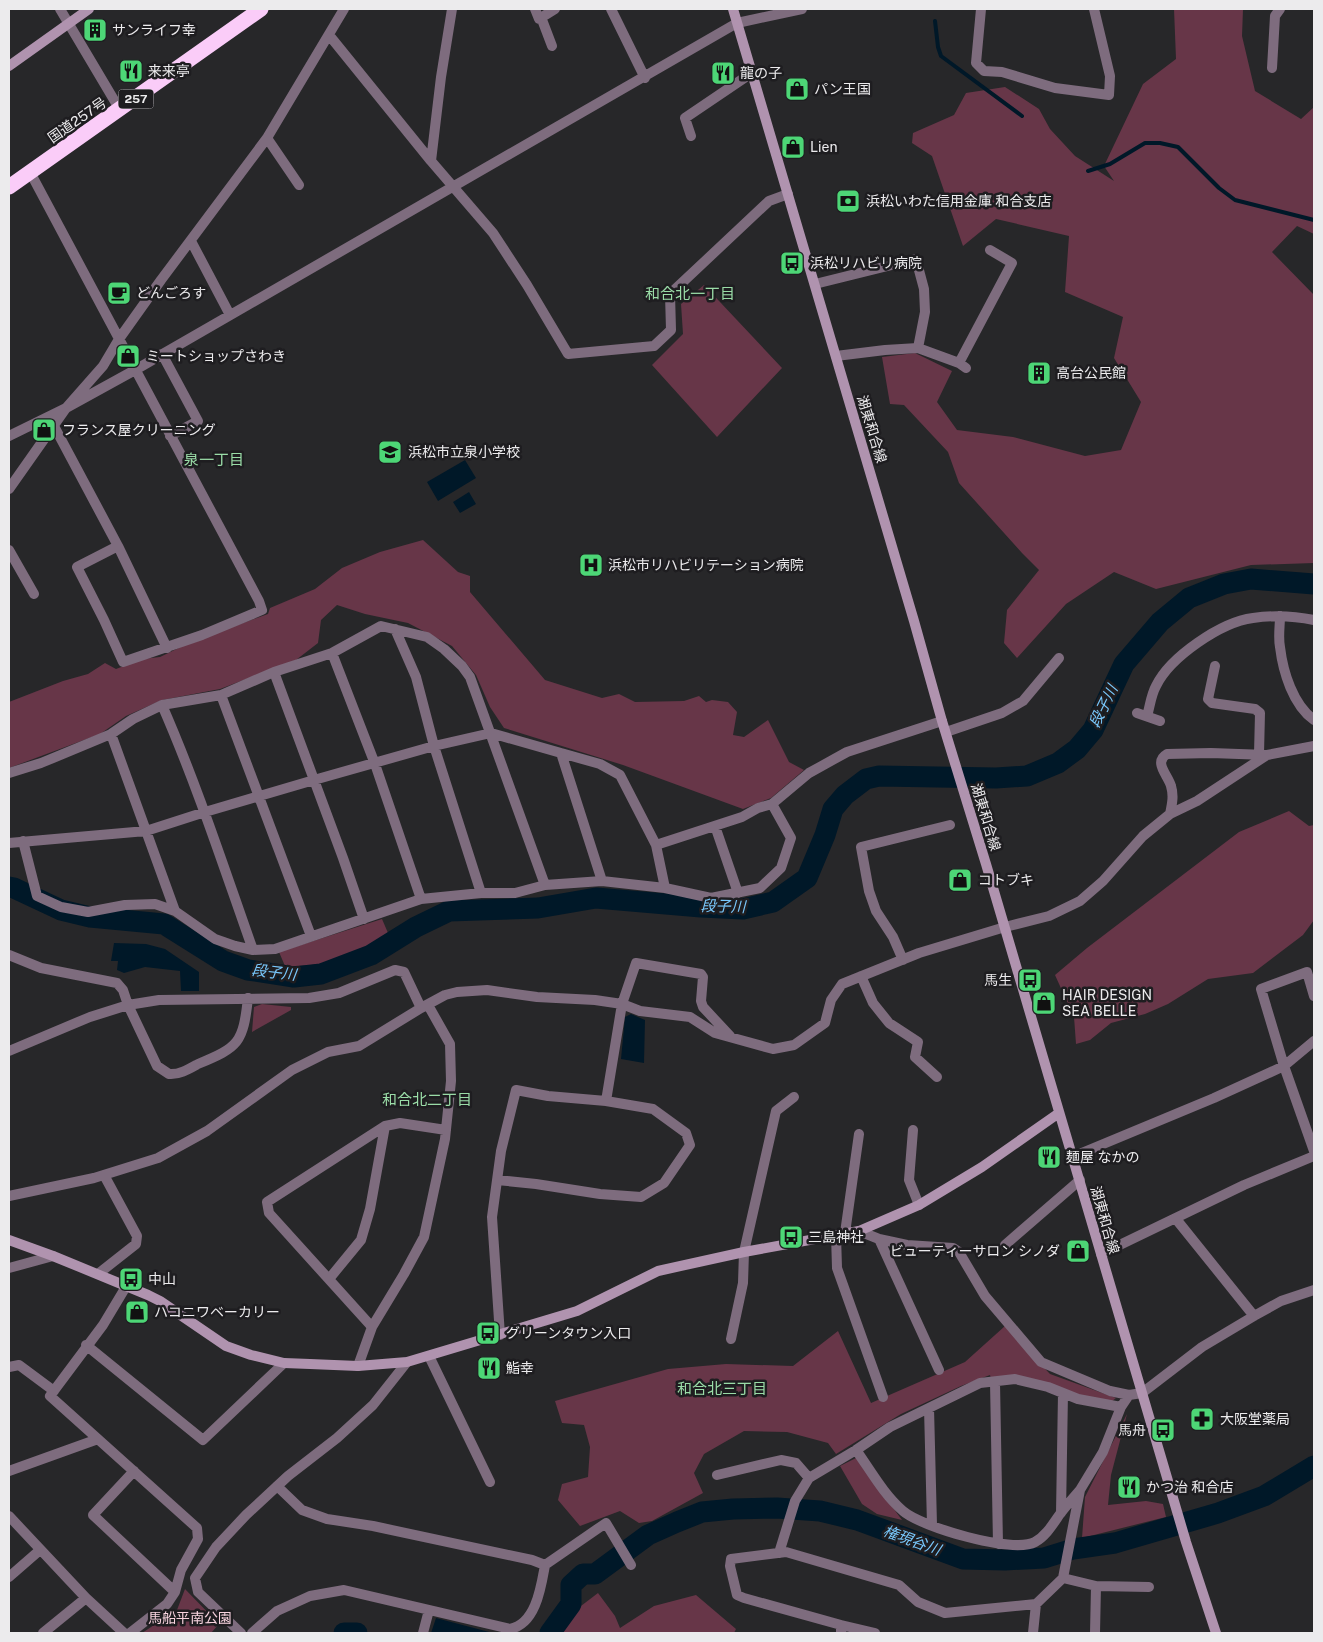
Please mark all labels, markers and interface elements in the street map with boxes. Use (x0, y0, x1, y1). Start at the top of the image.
building icon: サンライフ幸 (82, 17, 108, 43)
place label: サンライフ幸 (112, 22, 196, 38)
restaurant icon: 来来亭 (118, 58, 144, 84)
restaurant icon: 龍の子 (710, 60, 736, 86)
place label: 来来亭 (148, 63, 190, 79)
place label: 龍の子 (740, 65, 782, 81)
shop icon: パン王国 (784, 76, 810, 102)
place label: パン王国 (814, 81, 871, 97)
road number: 257 (118, 90, 154, 108)
street label: 国道257号 (45, 94, 109, 146)
shop icon: Lien (780, 134, 806, 160)
place label: Lien (810, 139, 838, 155)
bank icon: 浜松いわた信用金庫 和合支店 (835, 188, 861, 214)
place label: 浜松いわた信用金庫 和合支店 (866, 193, 1051, 209)
bus stop icon: 浜松リハビリ病院 (779, 250, 805, 276)
place label: 浜松リハビリ病院 (810, 255, 922, 271)
cafe icon: どんごろす (106, 280, 132, 306)
place label: どんごろす (136, 285, 206, 301)
district label: 和合北一丁目 (645, 285, 735, 302)
shop icon: ミートショップさわき (115, 343, 141, 369)
place label: ミートショップさわき (146, 348, 286, 364)
building icon: 高台公民館 (1026, 360, 1052, 386)
place label: 高台公民館 (1056, 365, 1126, 381)
street label: 湖東和合線 (854, 393, 890, 465)
shop icon: フランス屋クリーニング (31, 417, 57, 443)
place label: フランス屋クリーニング (62, 422, 216, 438)
school or university icon: 浜松市立泉小学校 (377, 439, 403, 465)
place label: 浜松市立泉小学校 (408, 444, 520, 460)
district label: 泉一丁目 (184, 451, 244, 468)
hospital icon: 浜松市リハビリテーション病院 (578, 552, 604, 578)
place label: 浜松市リハビリテーション病院 (608, 557, 804, 573)
water label: 段子川 (1085, 680, 1121, 730)
street label: 湖東和合線 (968, 781, 1004, 853)
shop icon: コトブキ (947, 867, 973, 893)
place label: コトブキ (978, 872, 1034, 888)
water label: 段子川 (700, 897, 748, 915)
water label: 段子川 (251, 961, 299, 983)
bus stop icon: 馬生 (1017, 967, 1043, 993)
place label: 馬生 (984, 972, 1012, 988)
place label: HAIR DESIGN SEA BELLE (1062, 987, 1152, 1019)
shop icon: HAIR DESIGN SEA BELLE (1031, 990, 1057, 1016)
district label: 和合北二丁目 (382, 1091, 472, 1108)
restaurant icon: 麺屋 なかの (1036, 1144, 1062, 1170)
place label: 麺屋 なかの (1066, 1149, 1139, 1165)
street label: 湖東和合線 (1088, 1184, 1122, 1256)
bus stop icon: 三島神社 (778, 1224, 804, 1250)
place label: 三島神社 (808, 1229, 864, 1245)
shop icon: ビューティーサロン シノダ (1065, 1238, 1091, 1264)
place label: ビューティーサロン シノダ (890, 1243, 1060, 1259)
bus stop icon: 中山 (118, 1266, 144, 1292)
place label: 中山 (148, 1271, 176, 1287)
shop icon: ハコニワベーカリー (124, 1299, 150, 1325)
place label: ハコニワベーカリー (154, 1304, 280, 1320)
bus stop icon: グリーンタウン入口 (475, 1320, 501, 1346)
place label: グリーンタウン入口 (506, 1325, 631, 1341)
restaurant icon: 鮨幸 (476, 1355, 502, 1381)
place label: 鮨幸 (506, 1360, 534, 1376)
district label: 和合北三丁目 (677, 1380, 767, 1397)
pharmacy icon: 大阪堂薬局 (1189, 1406, 1215, 1432)
place label: 大阪堂薬局 (1220, 1411, 1290, 1427)
bus stop icon: 馬舟 (1150, 1417, 1176, 1443)
place label: 馬舟 (1118, 1422, 1146, 1438)
restaurant icon: かつ治 和合店 (1116, 1474, 1142, 1500)
place label: かつ治 和合店 (1146, 1479, 1233, 1495)
water label: 権現谷川 (881, 1522, 945, 1559)
park label: 馬船平南公園 (148, 1610, 232, 1626)

